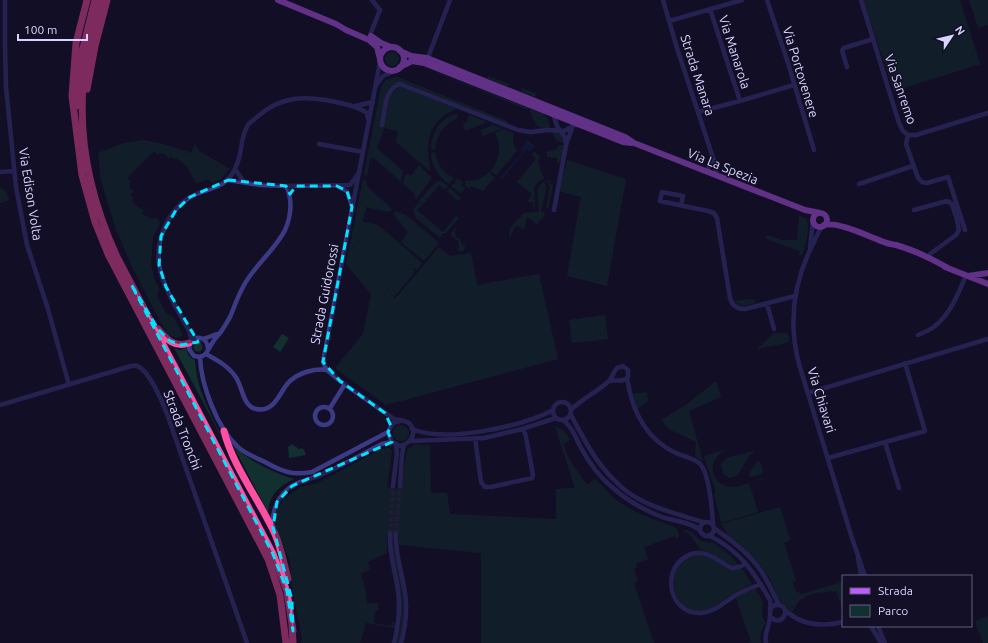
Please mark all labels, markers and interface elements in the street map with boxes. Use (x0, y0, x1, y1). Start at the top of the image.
street label: Via Manarola (717, 14, 753, 90)
scale bar (18, 16, 87, 42)
north arrow (932, 16, 972, 56)
text: 100 m (24, 23, 57, 36)
text: N (953, 23, 967, 37)
street label: Via Portovenere (780, 25, 822, 119)
street label: Strada Manara (678, 33, 718, 117)
street label: Via Sanremo (882, 52, 920, 126)
street label: Via La Spezia (686, 145, 760, 187)
street label: Via Edison Volta (17, 147, 45, 241)
street label: Strada Guidorossi (307, 243, 341, 345)
street label: Via Chiavari (805, 366, 839, 434)
street label: Strada Tronchi (161, 388, 205, 472)
legend (842, 575, 972, 627)
text: Strada (878, 584, 913, 597)
text: Parco (878, 604, 908, 617)

